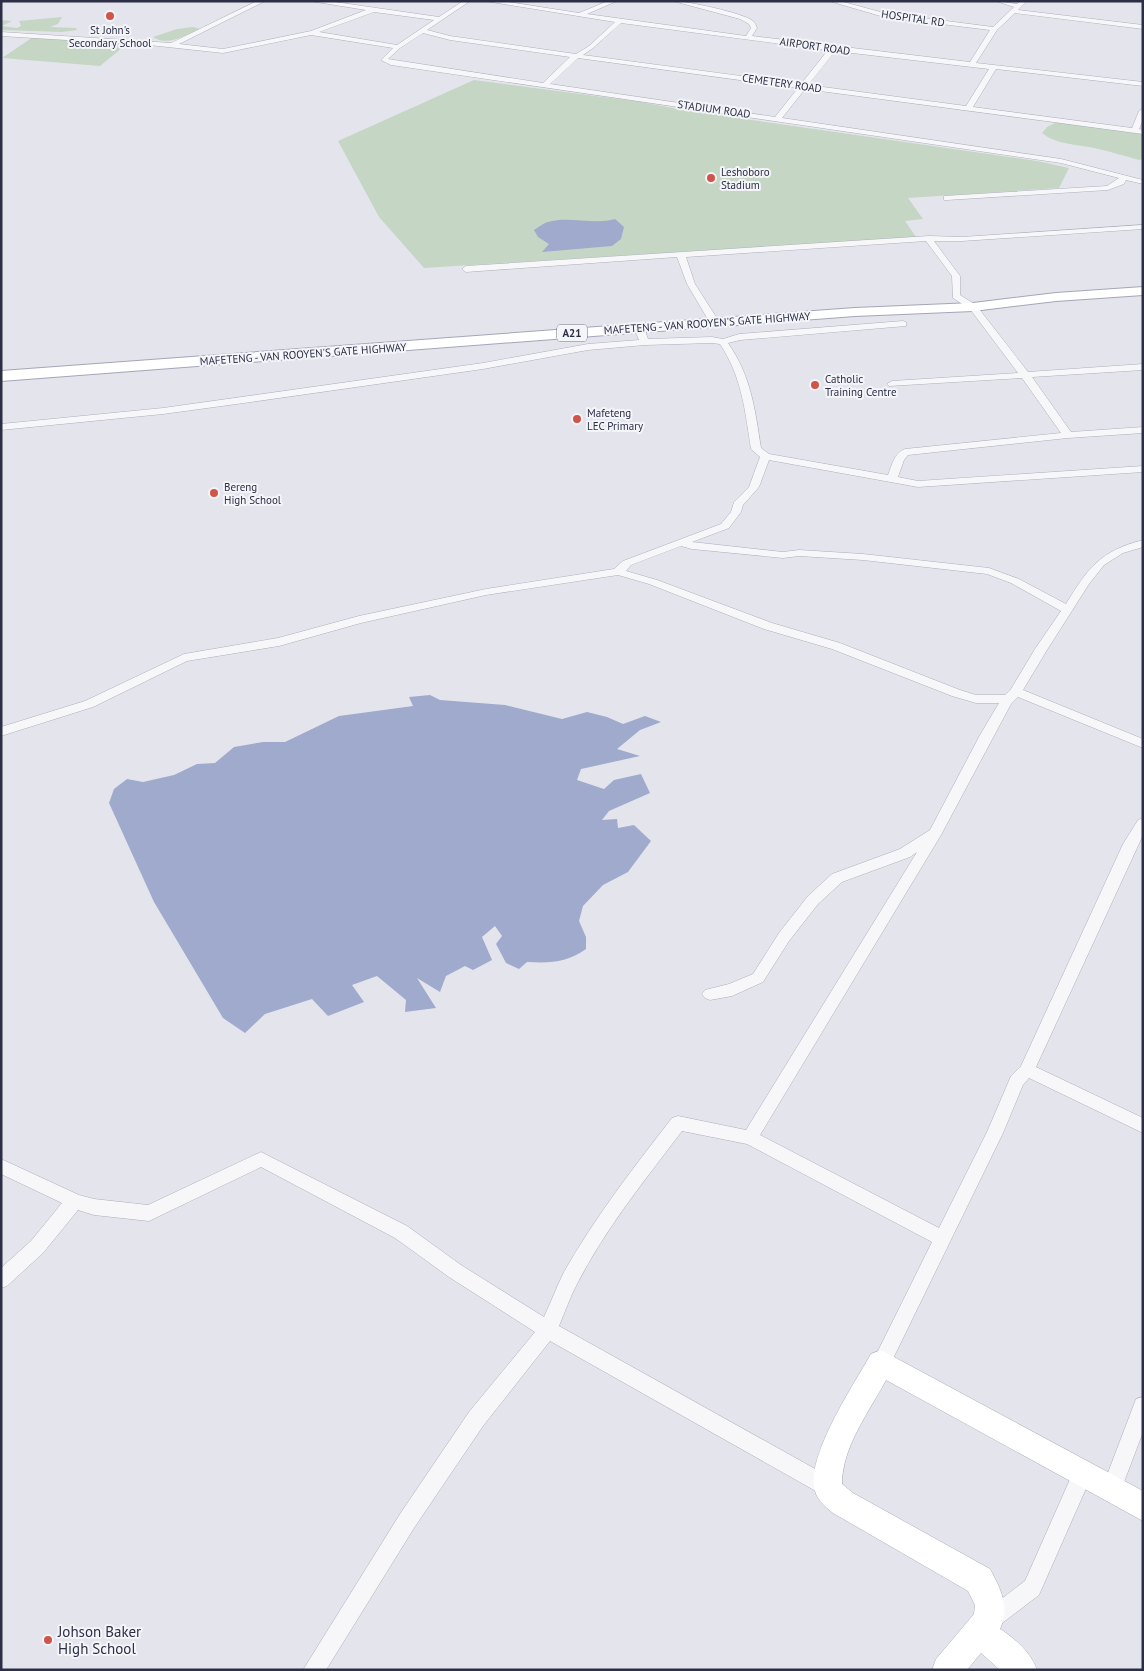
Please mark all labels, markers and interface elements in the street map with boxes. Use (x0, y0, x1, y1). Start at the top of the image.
street label: HOSPITAL RD (880, 7, 946, 29)
marker: St John's Secondary School (104, 10, 116, 22)
place label: St John's Secondary School (69, 23, 152, 50)
street label: AIRPORT ROAD (779, 34, 851, 58)
street label: CEMETERY ROAD (741, 70, 823, 96)
street label: STADIUM ROAD (676, 97, 752, 121)
place label: Leshoboro Stadium (721, 165, 770, 192)
marker: Leshoboro Stadium (705, 172, 717, 184)
street label: MAFETENG - VAN ROOYEN'S GATE HIGHWAY (603, 309, 812, 337)
road number: A21 (557, 324, 587, 342)
street label: MAFETENG - VAN ROOYEN'S GATE HIGHWAY (199, 340, 408, 368)
place label: Catholic Training Centre (825, 372, 897, 399)
marker: Catholic Training Centre (809, 379, 821, 391)
place label: Mafeteng LEC Primary (587, 406, 644, 433)
marker: Mafeteng LEC Primary (571, 413, 583, 425)
place label: Bereng High School (224, 480, 282, 507)
marker: Bereng High School (208, 487, 220, 499)
place label: Johson Baker High School (57, 1622, 141, 1658)
marker: Johson Baker High School (42, 1634, 54, 1646)

